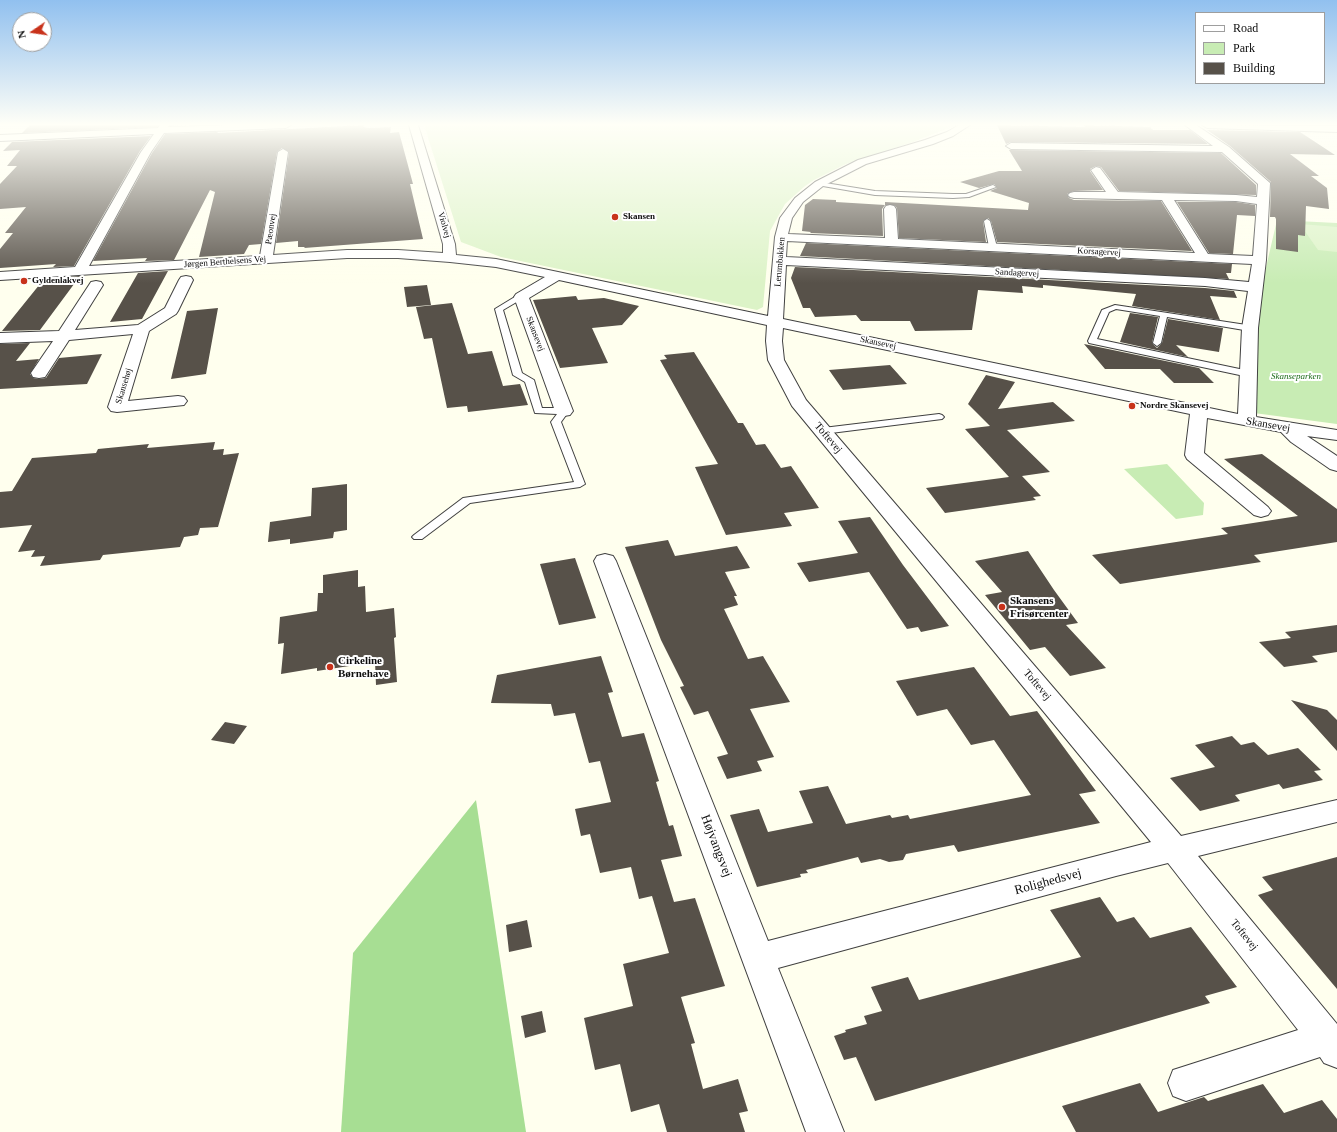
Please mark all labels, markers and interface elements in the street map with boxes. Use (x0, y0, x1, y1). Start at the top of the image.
north arrow (12, 12, 52, 52)
legend (1195, 12, 1325, 84)
text: Road (1233, 21, 1258, 35)
text: N (15, 29, 28, 40)
text: Park (1233, 41, 1255, 55)
text: Building (1233, 61, 1275, 75)
street label: Violvej (435, 211, 453, 239)
marker: Skansen (610, 212, 620, 222)
place label: Skansen (623, 212, 655, 222)
street label: Pæonvej (263, 213, 279, 245)
street label: Lerumbakken (772, 237, 788, 287)
street label: Korsagervej (1077, 245, 1121, 259)
street label: Jørgen Berthelsens Vej (184, 254, 266, 270)
street label: Sandagervej (995, 266, 1039, 280)
marker: Gyldenlakvej (19, 276, 29, 286)
place label: Gyldenlakvej (32, 276, 84, 286)
street label: Skansevej (523, 315, 547, 353)
street label: Skansevej (859, 334, 897, 352)
street label: Skansehøj (113, 367, 135, 405)
park label: Skanseparken (1271, 372, 1321, 382)
marker: Nordre Skansevej (1127, 401, 1137, 411)
place label: Nordre Skansevej (1140, 401, 1209, 411)
street label: Skansevej (1245, 415, 1291, 435)
street label: Toftevej (811, 420, 845, 456)
place label: Skansens Frisørcenter (1010, 594, 1068, 620)
marker: Skansens Frisørcenter (997, 602, 1007, 612)
place label: Cirkeline Børnehave (338, 654, 389, 680)
marker: Cirkeline Børnehave (325, 662, 335, 672)
street label: Toftevej (1020, 667, 1054, 703)
street label: Højvangsvej (697, 813, 735, 879)
street label: Rolighedsvej (1013, 866, 1083, 898)
street label: Toftevej (1227, 917, 1261, 953)

